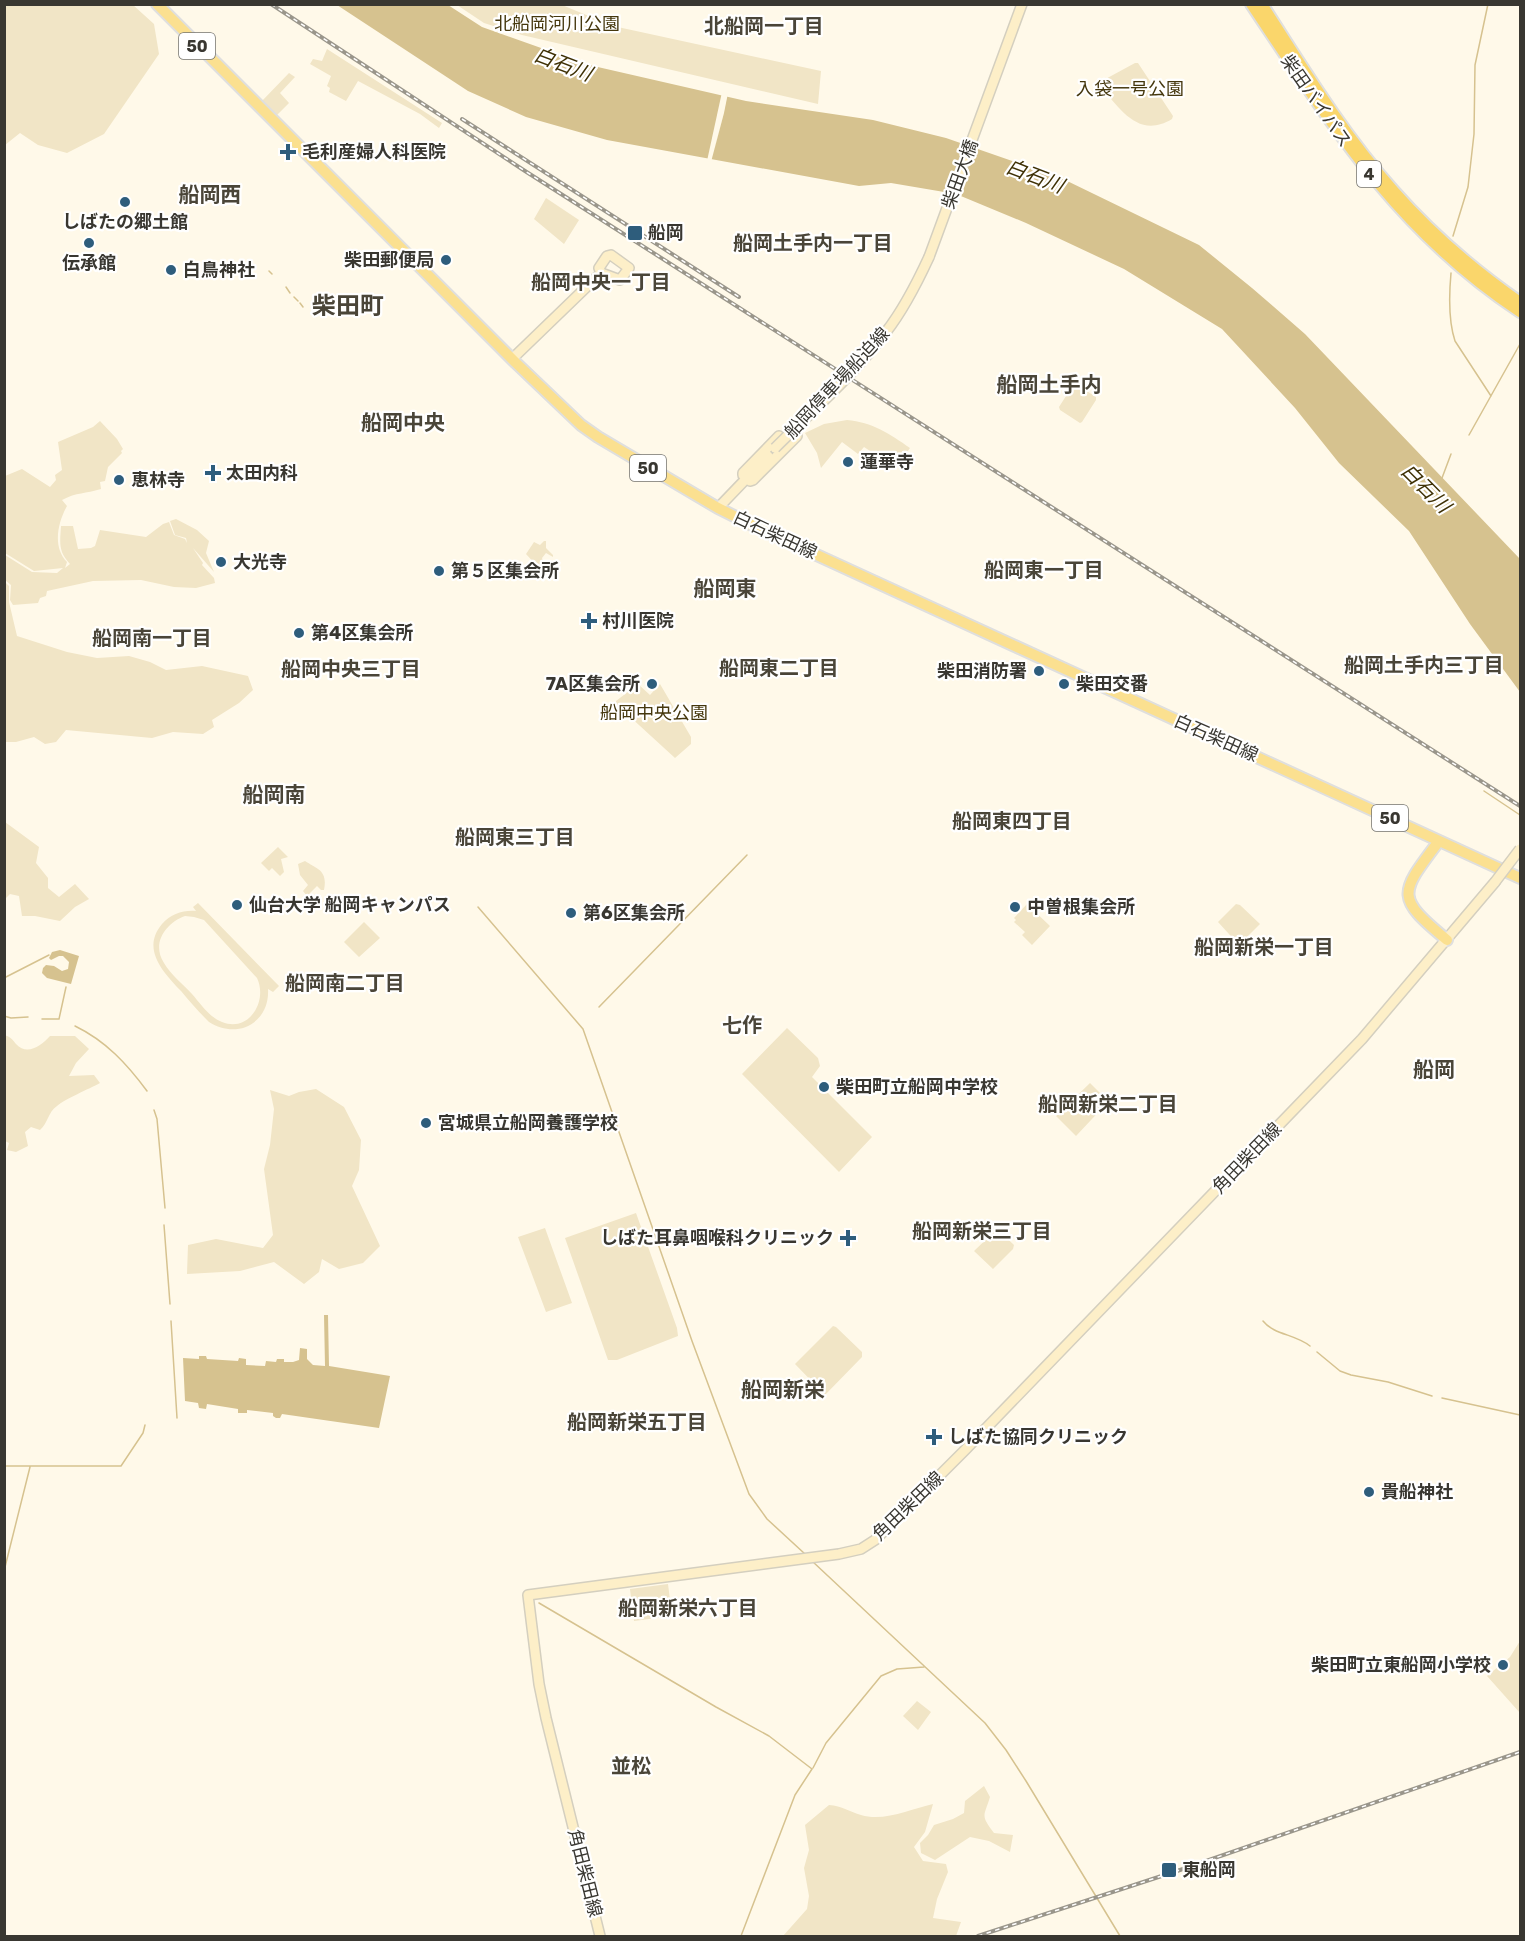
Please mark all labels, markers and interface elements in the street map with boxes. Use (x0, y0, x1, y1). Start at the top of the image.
park label: 北船岡河川公園 (494, 13, 620, 35)
district label: 北船岡一丁目 (704, 14, 824, 38)
road number: 50 (179, 33, 215, 59)
water label: 白石川 (531, 42, 597, 87)
street label: 柴田バイパス (1276, 51, 1356, 151)
park label: 入袋一号公園 (1076, 78, 1184, 100)
street label: 柴田大橋 (937, 136, 983, 212)
place label: 毛利産婦人科医院 (302, 141, 446, 163)
marker: 毛利産婦人科医院 (279, 143, 297, 161)
water label: 白石川 (1003, 154, 1069, 199)
road number: 4 (1357, 161, 1381, 187)
district label: 船岡西 (179, 182, 242, 207)
marker: しばたの郷土館 (118, 195, 132, 209)
place label: しばたの郷土館 (62, 211, 188, 233)
place label: 船岡 (648, 222, 684, 244)
marker: 船岡 (626, 224, 644, 242)
district label: 船岡土手内一丁目 (733, 231, 893, 255)
marker: 伝承館 (82, 236, 96, 250)
place label: 柴田郵便局 (344, 249, 434, 271)
place label: 伝承館 (62, 252, 116, 274)
marker: 柴田郵便局 (439, 253, 453, 267)
place label: 白鳥神社 (183, 259, 255, 281)
marker: 白鳥神社 (164, 263, 178, 277)
district label: 船岡中央一丁目 (531, 270, 671, 294)
district label: 柴田町 (312, 292, 384, 320)
street label: 船岡停車場船迫線 (780, 323, 894, 443)
district label: 船岡土手内 (997, 372, 1102, 397)
district label: 船岡中央 (361, 410, 445, 435)
place label: 蓮華寺 (860, 451, 914, 473)
road number: 50 (630, 455, 666, 481)
marker: 蓮華寺 (841, 455, 855, 469)
water label: 白石川 (1396, 458, 1457, 519)
place label: 太田内科 (226, 462, 298, 484)
marker: 太田内科 (204, 464, 222, 482)
place label: 恵林寺 (131, 469, 185, 491)
marker: 恵林寺 (112, 473, 126, 487)
street label: 白石柴田線 (730, 506, 820, 564)
place label: 大光寺 (233, 551, 287, 573)
marker: 大光寺 (214, 555, 228, 569)
district label: 船岡東一丁目 (984, 558, 1104, 582)
place label: 第５区集会所 (451, 560, 559, 582)
marker: 第５区集会所 (432, 564, 446, 578)
district label: 船岡東 (694, 576, 757, 601)
place label: 村川医院 (602, 610, 674, 632)
marker: 村川医院 (580, 612, 598, 630)
place label: 第4区集会所 (311, 622, 413, 644)
district label: 船岡南一丁目 (92, 626, 212, 650)
marker: 第4区集会所 (292, 626, 306, 640)
district label: 船岡土手内三丁目 (1344, 653, 1504, 677)
district label: 船岡東二丁目 (719, 656, 839, 680)
district label: 船岡中央三丁目 (281, 657, 421, 681)
place label: 柴田消防署 (937, 660, 1027, 682)
marker: 柴田消防署 (1032, 664, 1046, 678)
place label: 7A区集会所 (546, 673, 640, 695)
place label: 柴田交番 (1076, 673, 1148, 695)
marker: 7A区集会所 (645, 677, 659, 691)
marker: 柴田交番 (1057, 677, 1071, 691)
park label: 船岡中央公園 (600, 702, 708, 724)
street label: 白石柴田線 (1170, 710, 1262, 766)
district label: 船岡南 (243, 782, 306, 807)
road number: 50 (1372, 805, 1408, 831)
district label: 船岡東四丁目 (952, 809, 1072, 833)
district label: 船岡東三丁目 (455, 825, 575, 849)
place label: 仙台大学 船岡キャンパス (249, 894, 451, 916)
place label: 中曽根集会所 (1027, 896, 1135, 918)
marker: 仙台大学 船岡キャンパス (230, 898, 244, 912)
marker: 中曽根集会所 (1008, 900, 1022, 914)
place label: 第6区集会所 (583, 902, 685, 924)
marker: 第6区集会所 (564, 906, 578, 920)
district label: 船岡新栄一丁目 (1194, 935, 1334, 959)
district label: 船岡南二丁目 (285, 971, 405, 995)
district label: 七作 (722, 1013, 762, 1037)
district label: 船岡 (1413, 1057, 1455, 1082)
place label: 柴田町立船岡中学校 (836, 1076, 998, 1098)
marker: 柴田町立船岡中学校 (817, 1080, 831, 1094)
district label: 船岡新栄二丁目 (1038, 1092, 1178, 1116)
place label: 宮城県立船岡養護学校 (438, 1112, 618, 1134)
marker: 宮城県立船岡養護学校 (419, 1116, 433, 1130)
street label: 角田柴田線 (1208, 1118, 1286, 1198)
district label: 船岡新栄三丁目 (912, 1219, 1052, 1243)
place label: しばた耳鼻咽喉科クリニック (600, 1227, 834, 1249)
marker: しばた耳鼻咽喉科クリニック (839, 1229, 857, 1247)
district label: 船岡新栄 (741, 1377, 825, 1402)
district label: 船岡新栄五丁目 (567, 1410, 707, 1434)
place label: しばた協同クリニック (948, 1426, 1128, 1448)
marker: しばた協同クリニック (925, 1428, 943, 1446)
street label: 角田柴田線 (868, 1467, 948, 1545)
place label: 貴船神社 (1381, 1481, 1453, 1503)
marker: 貴船神社 (1362, 1485, 1376, 1499)
district label: 船岡新栄六丁目 (618, 1596, 758, 1620)
place label: 柴田町立東船岡小学校 (1311, 1654, 1491, 1676)
marker: 柴田町立東船岡小学校 (1496, 1658, 1510, 1672)
district label: 並松 (611, 1754, 651, 1778)
street label: 角田柴田線 (563, 1827, 607, 1919)
place label: 東船岡 (1182, 1859, 1236, 1881)
marker: 東船岡 (1160, 1861, 1178, 1879)

